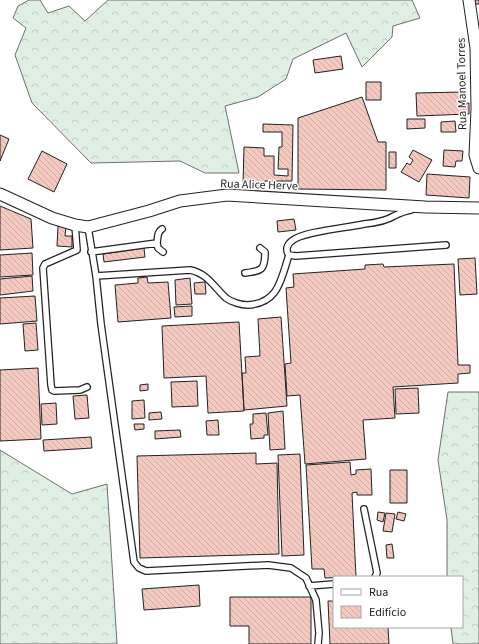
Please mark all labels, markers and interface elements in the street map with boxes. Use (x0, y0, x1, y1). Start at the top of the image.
street label: Rua Manoel Torres (453, 38, 471, 130)
street label: Rua Alice Herve (220, 175, 298, 195)
legend (333, 576, 463, 628)
text: Rua (369, 584, 388, 601)
text: Edifício (369, 604, 406, 621)

